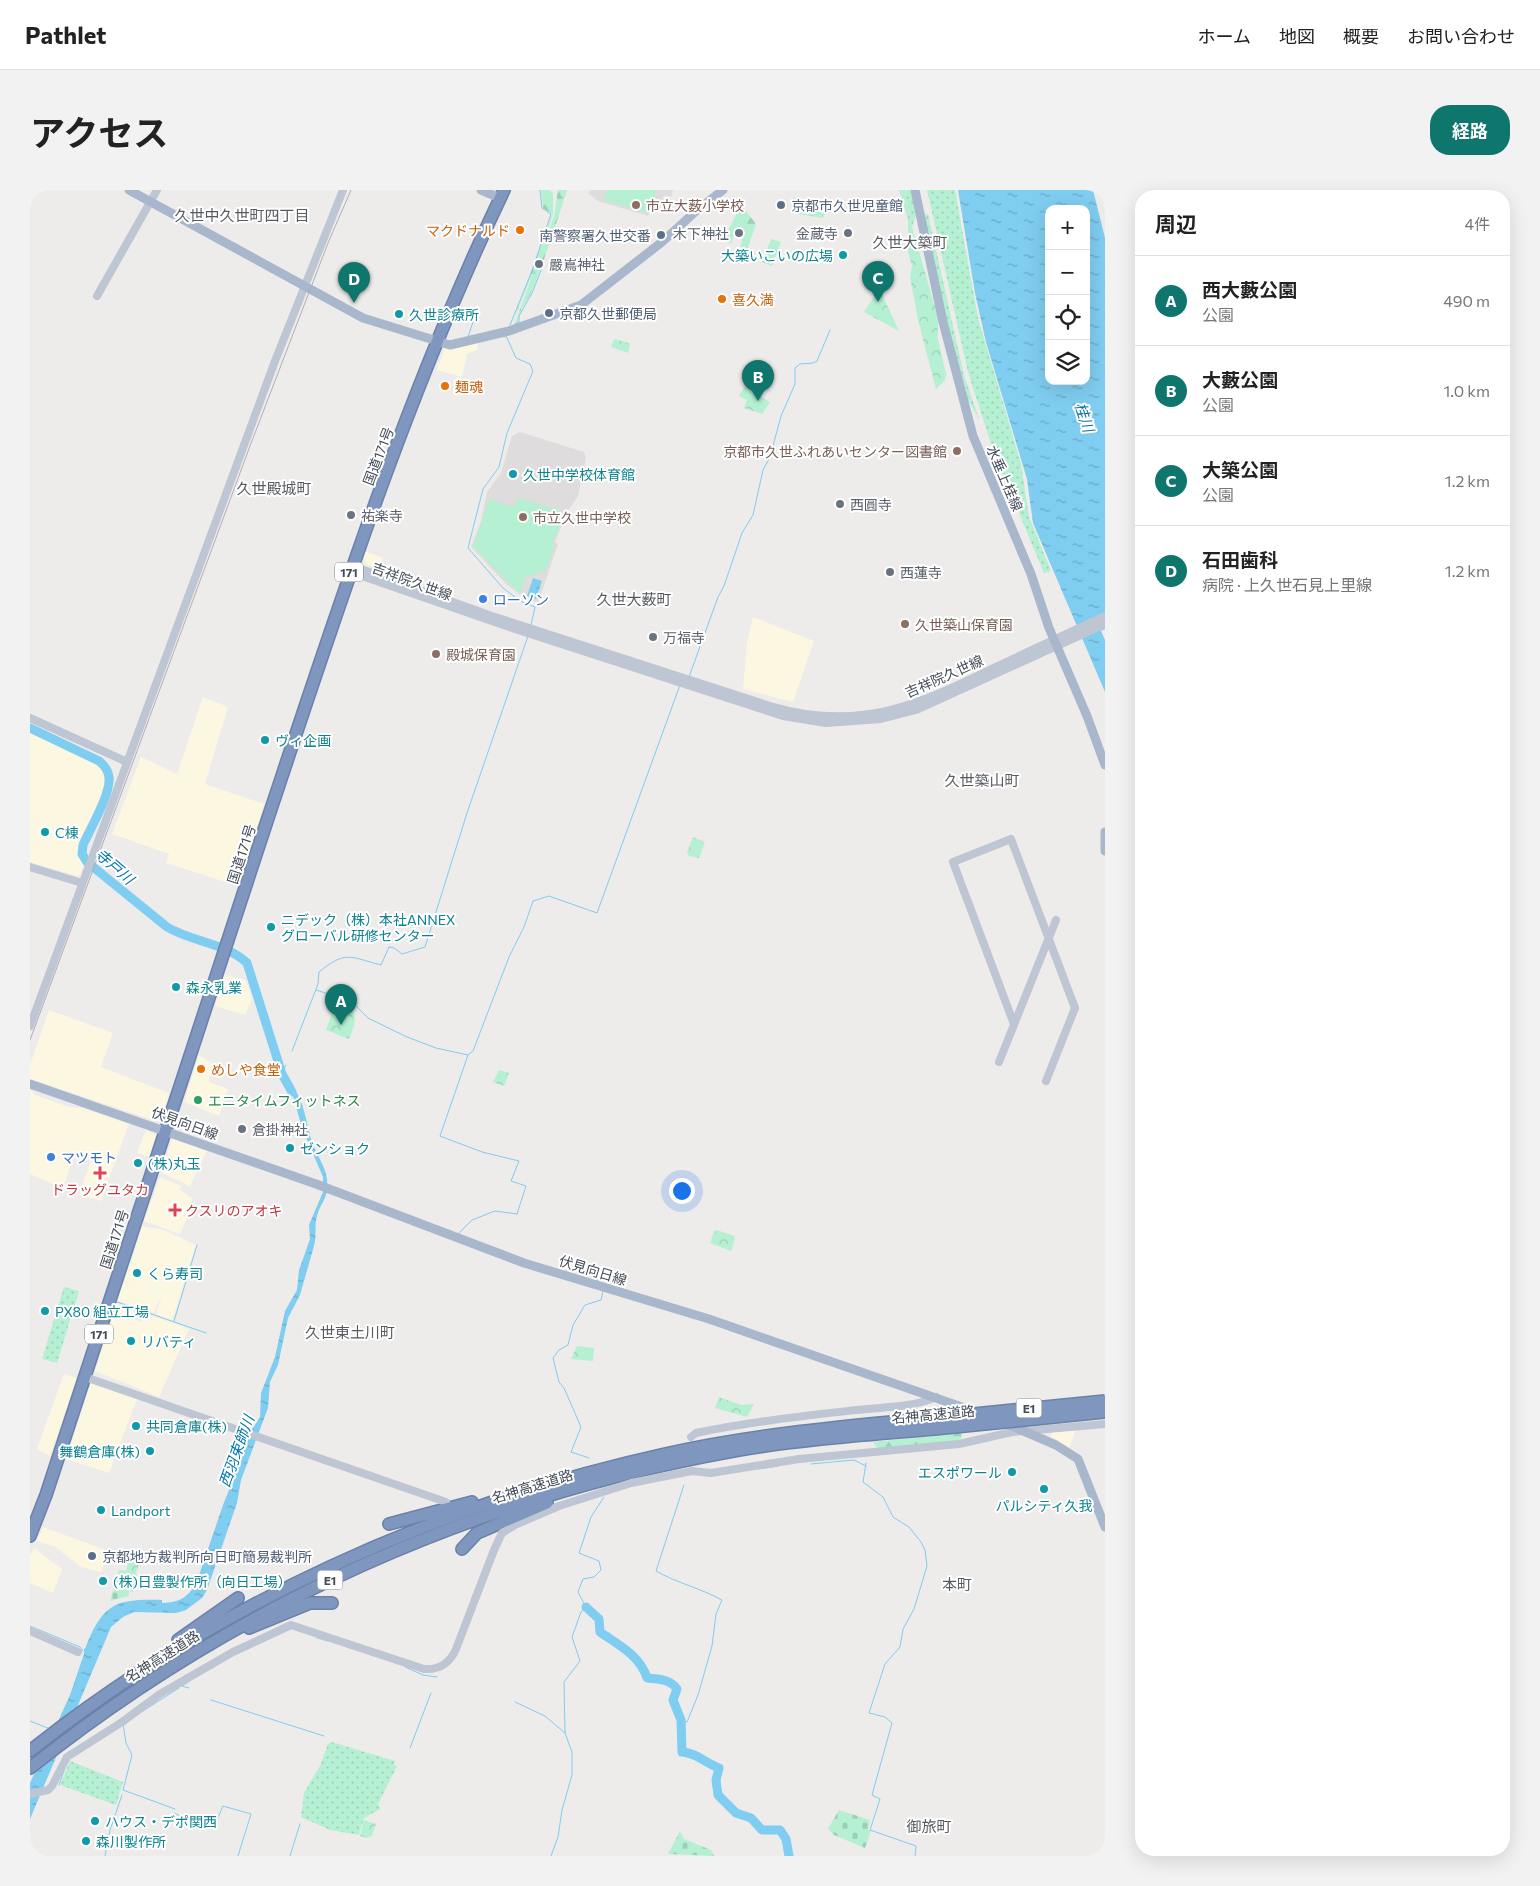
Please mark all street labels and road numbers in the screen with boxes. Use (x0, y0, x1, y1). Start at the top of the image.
street label: 国道171号 (359, 424, 397, 488)
street label: 水垂上桂線 (984, 442, 1026, 514)
street label: 吉祥院久世線 (370, 559, 454, 603)
road number: 171 (335, 562, 363, 582)
street label: 吉祥院久世線 (902, 651, 986, 701)
street label: 国道171号 (223, 822, 259, 886)
street label: 伏見向日線 (149, 1103, 221, 1143)
street label: 国道171号 (96, 1207, 132, 1271)
street label: 伏見向日線 (557, 1252, 629, 1288)
road number: 171 (85, 1324, 113, 1344)
road number: E1 (1016, 1398, 1042, 1418)
street label: 名神高速道路 (890, 1402, 976, 1426)
street label: 名神高速道路 (489, 1466, 575, 1506)
road number: E1 (318, 1570, 342, 1590)
street label: 名神高速道路 (122, 1627, 202, 1685)

